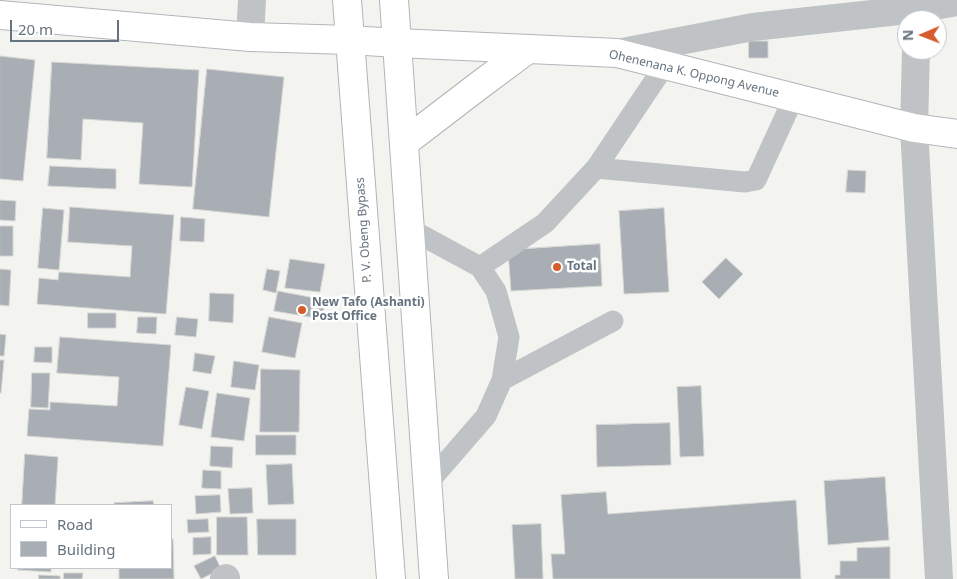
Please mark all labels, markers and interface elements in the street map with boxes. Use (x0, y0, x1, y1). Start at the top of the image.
scale bar (12, 10, 121, 42)
north arrow (897, 10, 947, 60)
text: 20 m (18, 19, 53, 39)
text: N (898, 29, 917, 41)
street label: Ohenenana K. Oppong Avenue (607, 47, 781, 101)
street label: P. V. Obeng Bypass (353, 177, 375, 283)
place label: Total (567, 260, 597, 274)
marker: Total (551, 261, 563, 273)
place label: New Tafo (Ashanti) Post Office (312, 296, 425, 324)
marker: New Tafo (Ashanti) Post Office (296, 304, 308, 316)
legend (10, 504, 172, 569)
text: Road (57, 514, 93, 534)
text: Building (57, 539, 115, 559)

